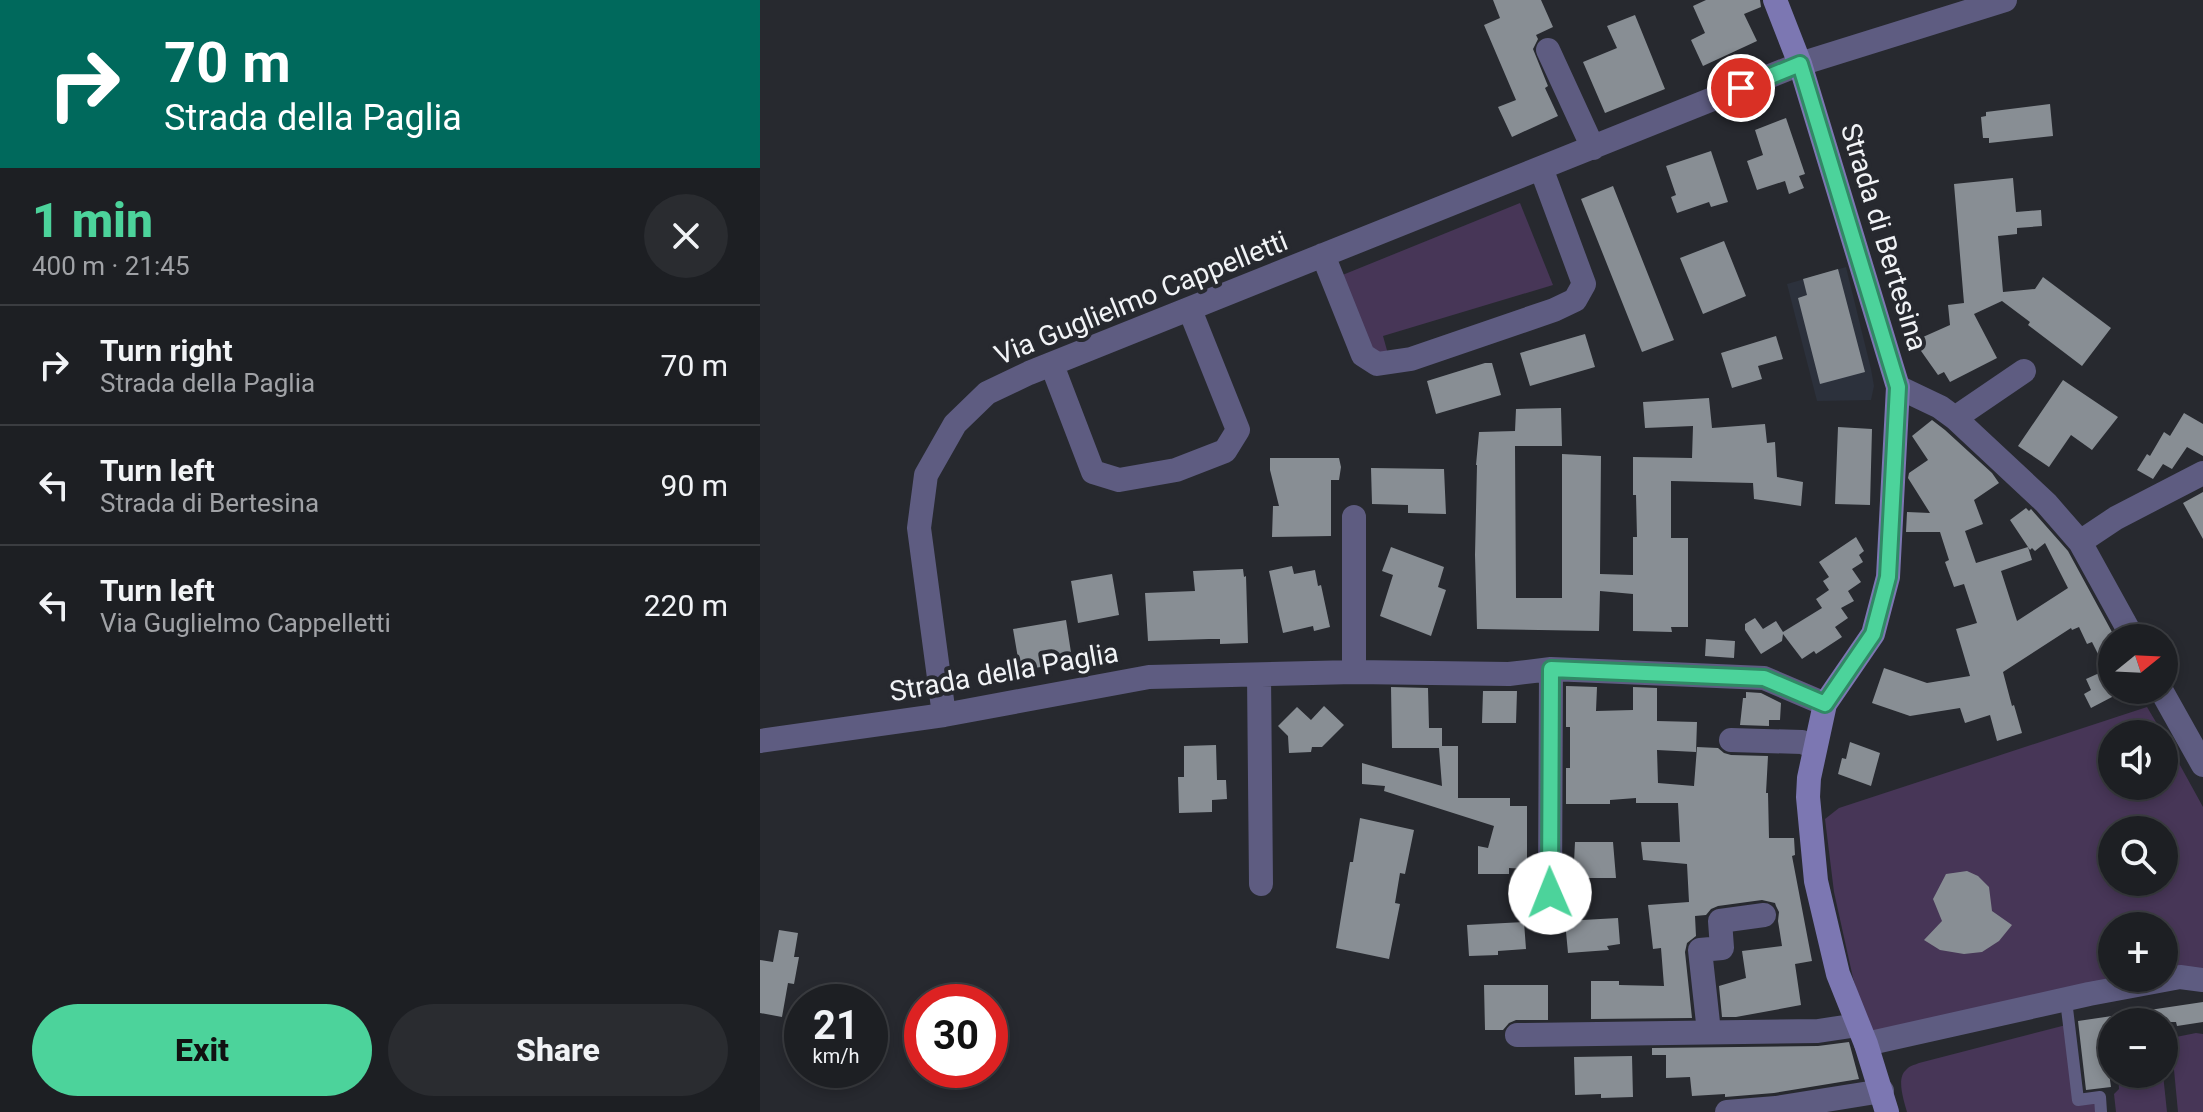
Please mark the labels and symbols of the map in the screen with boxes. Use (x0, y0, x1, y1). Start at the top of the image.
pin (1707, 54, 1775, 122)
street label: Strada di Bertesina (1834, 119, 1934, 355)
street label: Via Guglielmo Cappelletti (990, 224, 1292, 372)
north arrow (2098, 624, 2178, 704)
street label: Strada della Paglia (887, 636, 1121, 708)
position arrow (1508, 851, 1592, 935)
speed limit sign: 30 (904, 984, 1008, 1088)

